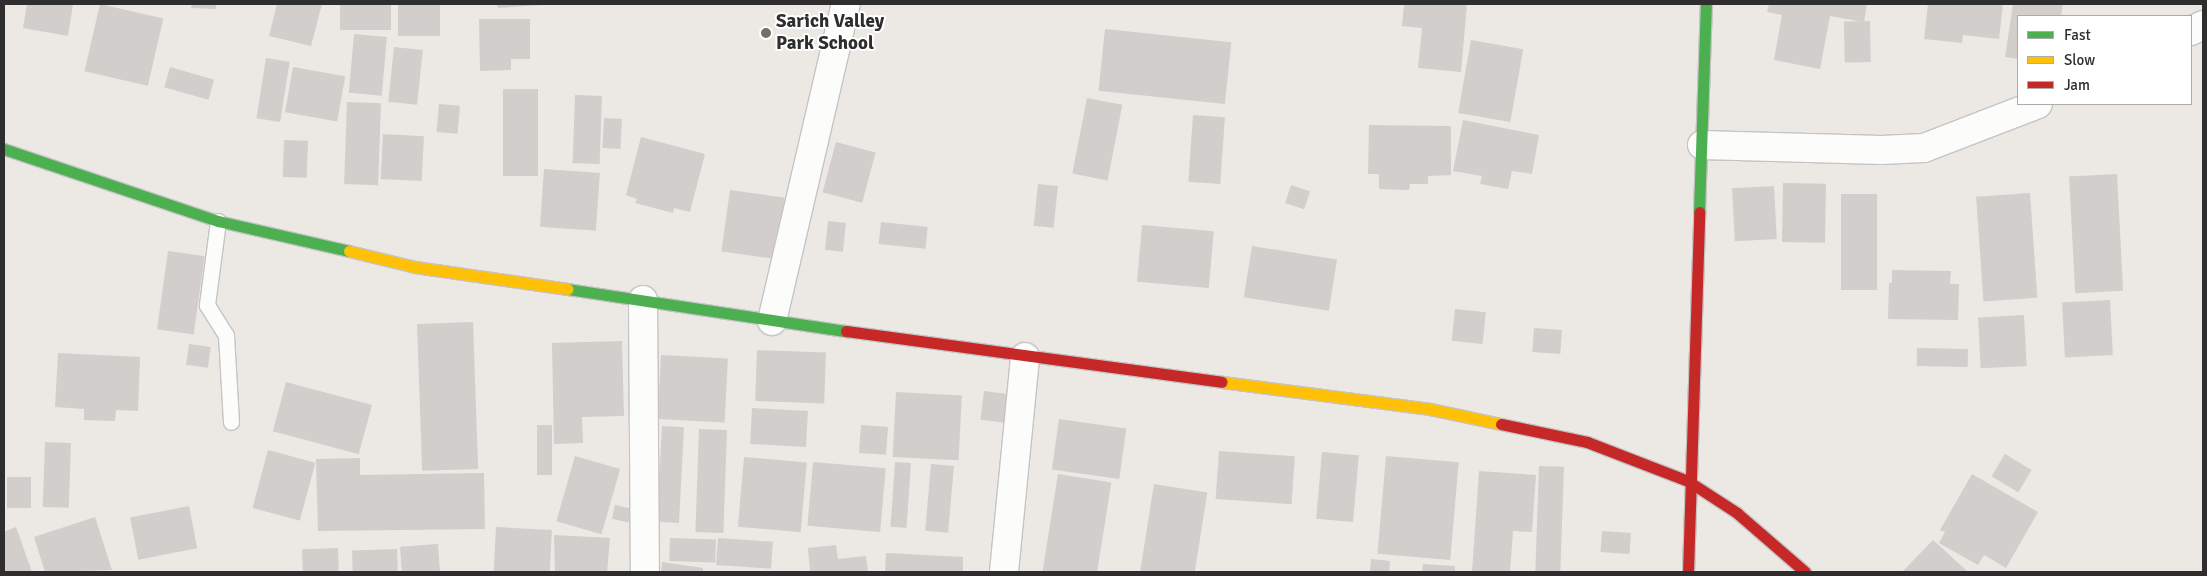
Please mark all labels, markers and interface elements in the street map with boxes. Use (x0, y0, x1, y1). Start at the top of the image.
place label: Sarich Valley Park School (776, 11, 884, 55)
legend (2017, 15, 2192, 105)
text: Fast (2064, 26, 2091, 44)
marker: Sarich Valley Park School (760, 27, 772, 39)
text: Slow (2064, 51, 2095, 69)
text: Jam (2064, 76, 2090, 94)

